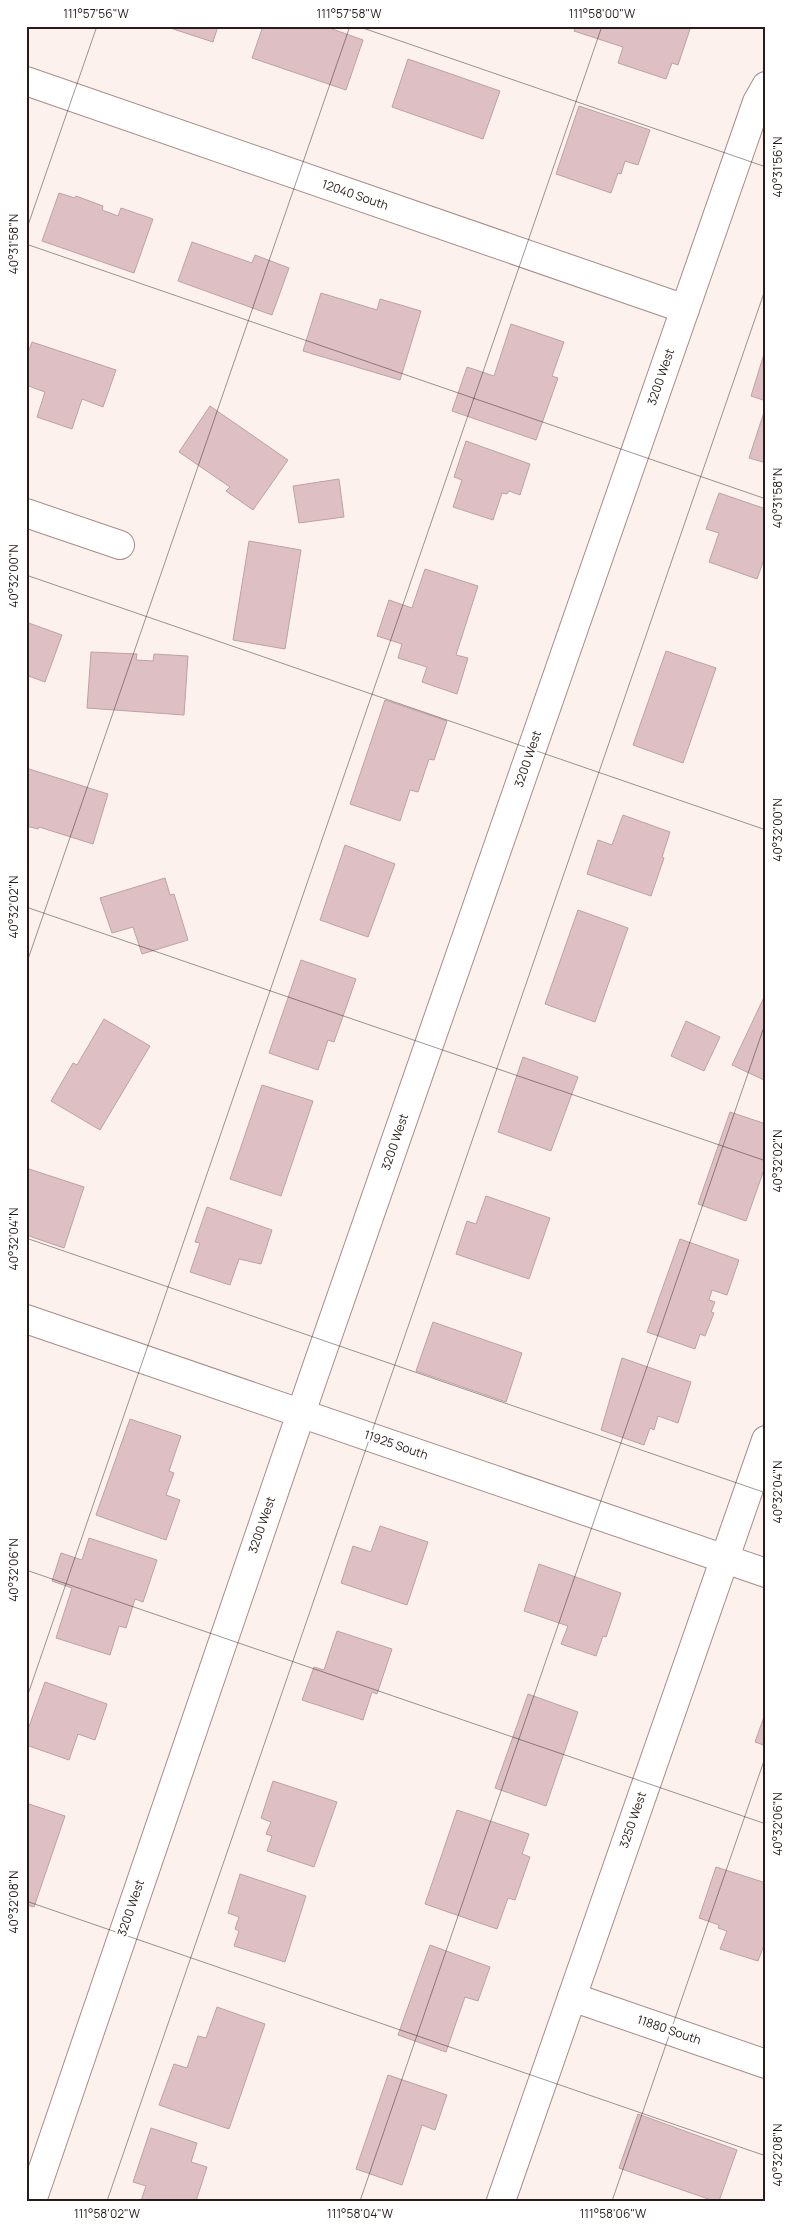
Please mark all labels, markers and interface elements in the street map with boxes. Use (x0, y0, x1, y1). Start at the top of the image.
text: 111°57'56"W (63, 5, 129, 22)
text: 111°57'58"W (317, 5, 382, 22)
text: 111°58'00"W (569, 5, 636, 22)
text: 40°31'56"N (769, 137, 786, 197)
street label: 12040 South (320, 175, 391, 214)
text: 40°31'58"N (5, 214, 22, 274)
street label: 3200 West (643, 346, 678, 408)
text: 40°31'58"N (769, 468, 786, 528)
text: 40°32'00"N (5, 544, 22, 608)
street label: 3200 West (510, 728, 545, 790)
text: 40°32'00"N (769, 798, 786, 862)
text: 40°32'02"N (5, 876, 22, 938)
street label: 3200 West (377, 1111, 412, 1173)
text: 40°32'02"N (769, 1130, 786, 1192)
text: 40°32'04"N (5, 1208, 22, 1270)
street label: 11925 South (362, 1426, 430, 1463)
text: 40°32'04"N (769, 1461, 786, 1523)
street label: 3200 West (244, 1494, 279, 1556)
text: 40°32'06"N (5, 1538, 22, 1602)
street label: 3250 West (615, 1789, 650, 1850)
text: 40°32'06"N (769, 1792, 786, 1856)
text: 40°32'08"N (5, 1870, 22, 1934)
street label: 3200 West (113, 1877, 148, 1939)
street label: 11880 South (635, 2011, 703, 2048)
text: 40°32'08"N (769, 2123, 786, 2187)
text: 111°58'02"W (74, 2205, 141, 2222)
text: 111°58'04"W (327, 2205, 394, 2222)
text: 111°58'06"W (580, 2205, 647, 2222)

